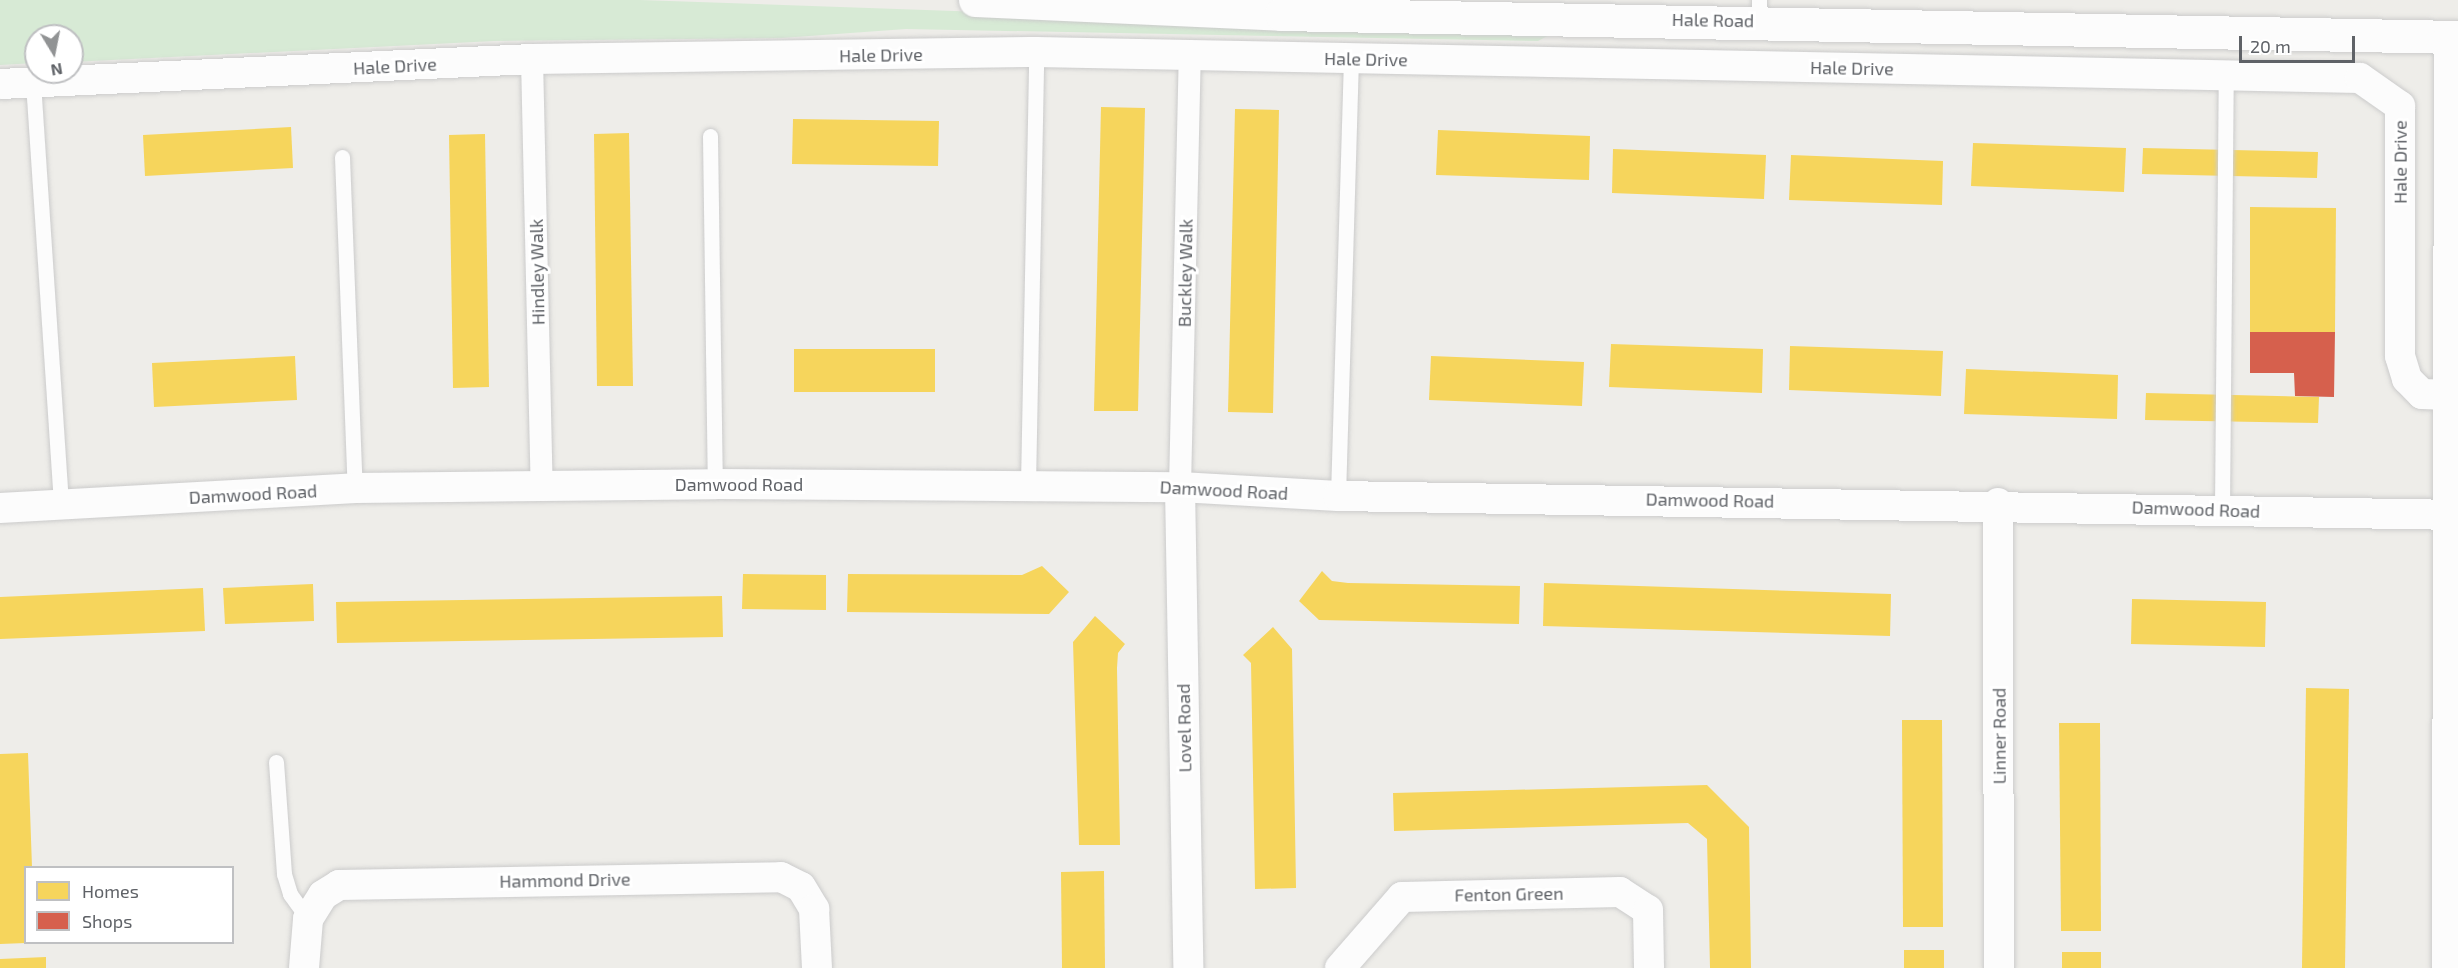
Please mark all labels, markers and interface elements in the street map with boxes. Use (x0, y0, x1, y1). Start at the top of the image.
street label: Hale Road (1672, 8, 1754, 32)
north arrow (24, 24, 84, 84)
scale bar (2242, 24, 2358, 62)
text: 20 m (2250, 35, 2291, 57)
street label: Hale Drive (839, 43, 923, 67)
street label: Hale Drive (1324, 47, 1408, 71)
street label: Hale Drive (353, 53, 437, 79)
street label: Hale Drive (1810, 56, 1894, 80)
text: N (50, 60, 64, 81)
street label: Hale Drive (2389, 120, 2411, 204)
street label: Hindley Walk (525, 218, 549, 326)
street label: Buckley Walk (1173, 218, 1197, 328)
street label: Damwood Road (675, 473, 803, 495)
street label: Damwood Road (1159, 476, 1289, 504)
street label: Damwood Road (188, 480, 318, 508)
street label: Damwood Road (1646, 488, 1774, 512)
street label: Damwood Road (2131, 496, 2261, 522)
street label: Lovel Road (1172, 683, 1196, 773)
street label: Linner Road (1988, 688, 2010, 784)
legend (24, 866, 234, 944)
street label: Hammond Drive (499, 868, 631, 892)
text: Homes (82, 880, 139, 902)
street label: Fenton Green (1454, 882, 1564, 906)
text: Shops (82, 910, 132, 932)

